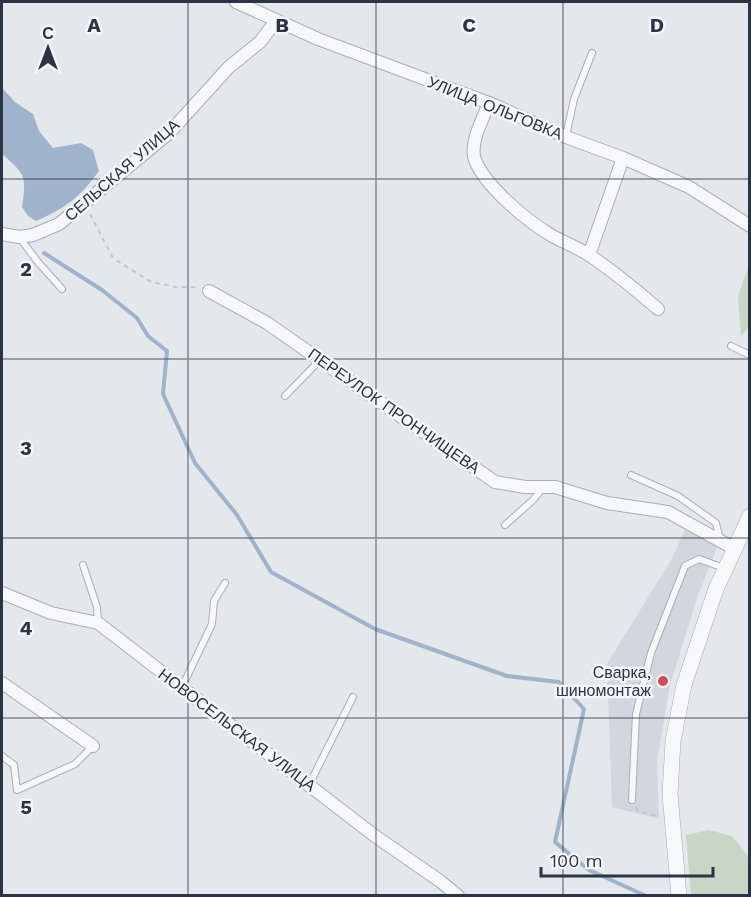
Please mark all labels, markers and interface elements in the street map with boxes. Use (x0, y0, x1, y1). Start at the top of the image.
text: A (87, 13, 101, 37)
text: B (275, 13, 289, 37)
text: C (462, 13, 476, 37)
text: D (650, 13, 664, 37)
north arrow (18, 18, 78, 78)
text: С (42, 24, 54, 43)
street label: УЛИЦА ОЛЬГОВКА (425, 72, 565, 144)
street label: СЕЛЬСКАЯ УЛИЦА (61, 115, 183, 225)
text: 2 (20, 257, 32, 281)
street label: ПЕРЕУЛОК ПРОНЧИЩЕВА (304, 344, 484, 478)
text: 3 (20, 436, 32, 460)
text: 4 (20, 616, 33, 640)
place label: Сварка, шиномонтаж (556, 663, 651, 700)
street label: НОВОСЕЛЬСКАЯ УЛИЦА (155, 665, 320, 796)
marker: Сварка, шиномонтаж (656, 674, 670, 688)
text: 5 (20, 795, 32, 819)
scale bar (541, 840, 714, 878)
text: 100 m (550, 850, 603, 871)

